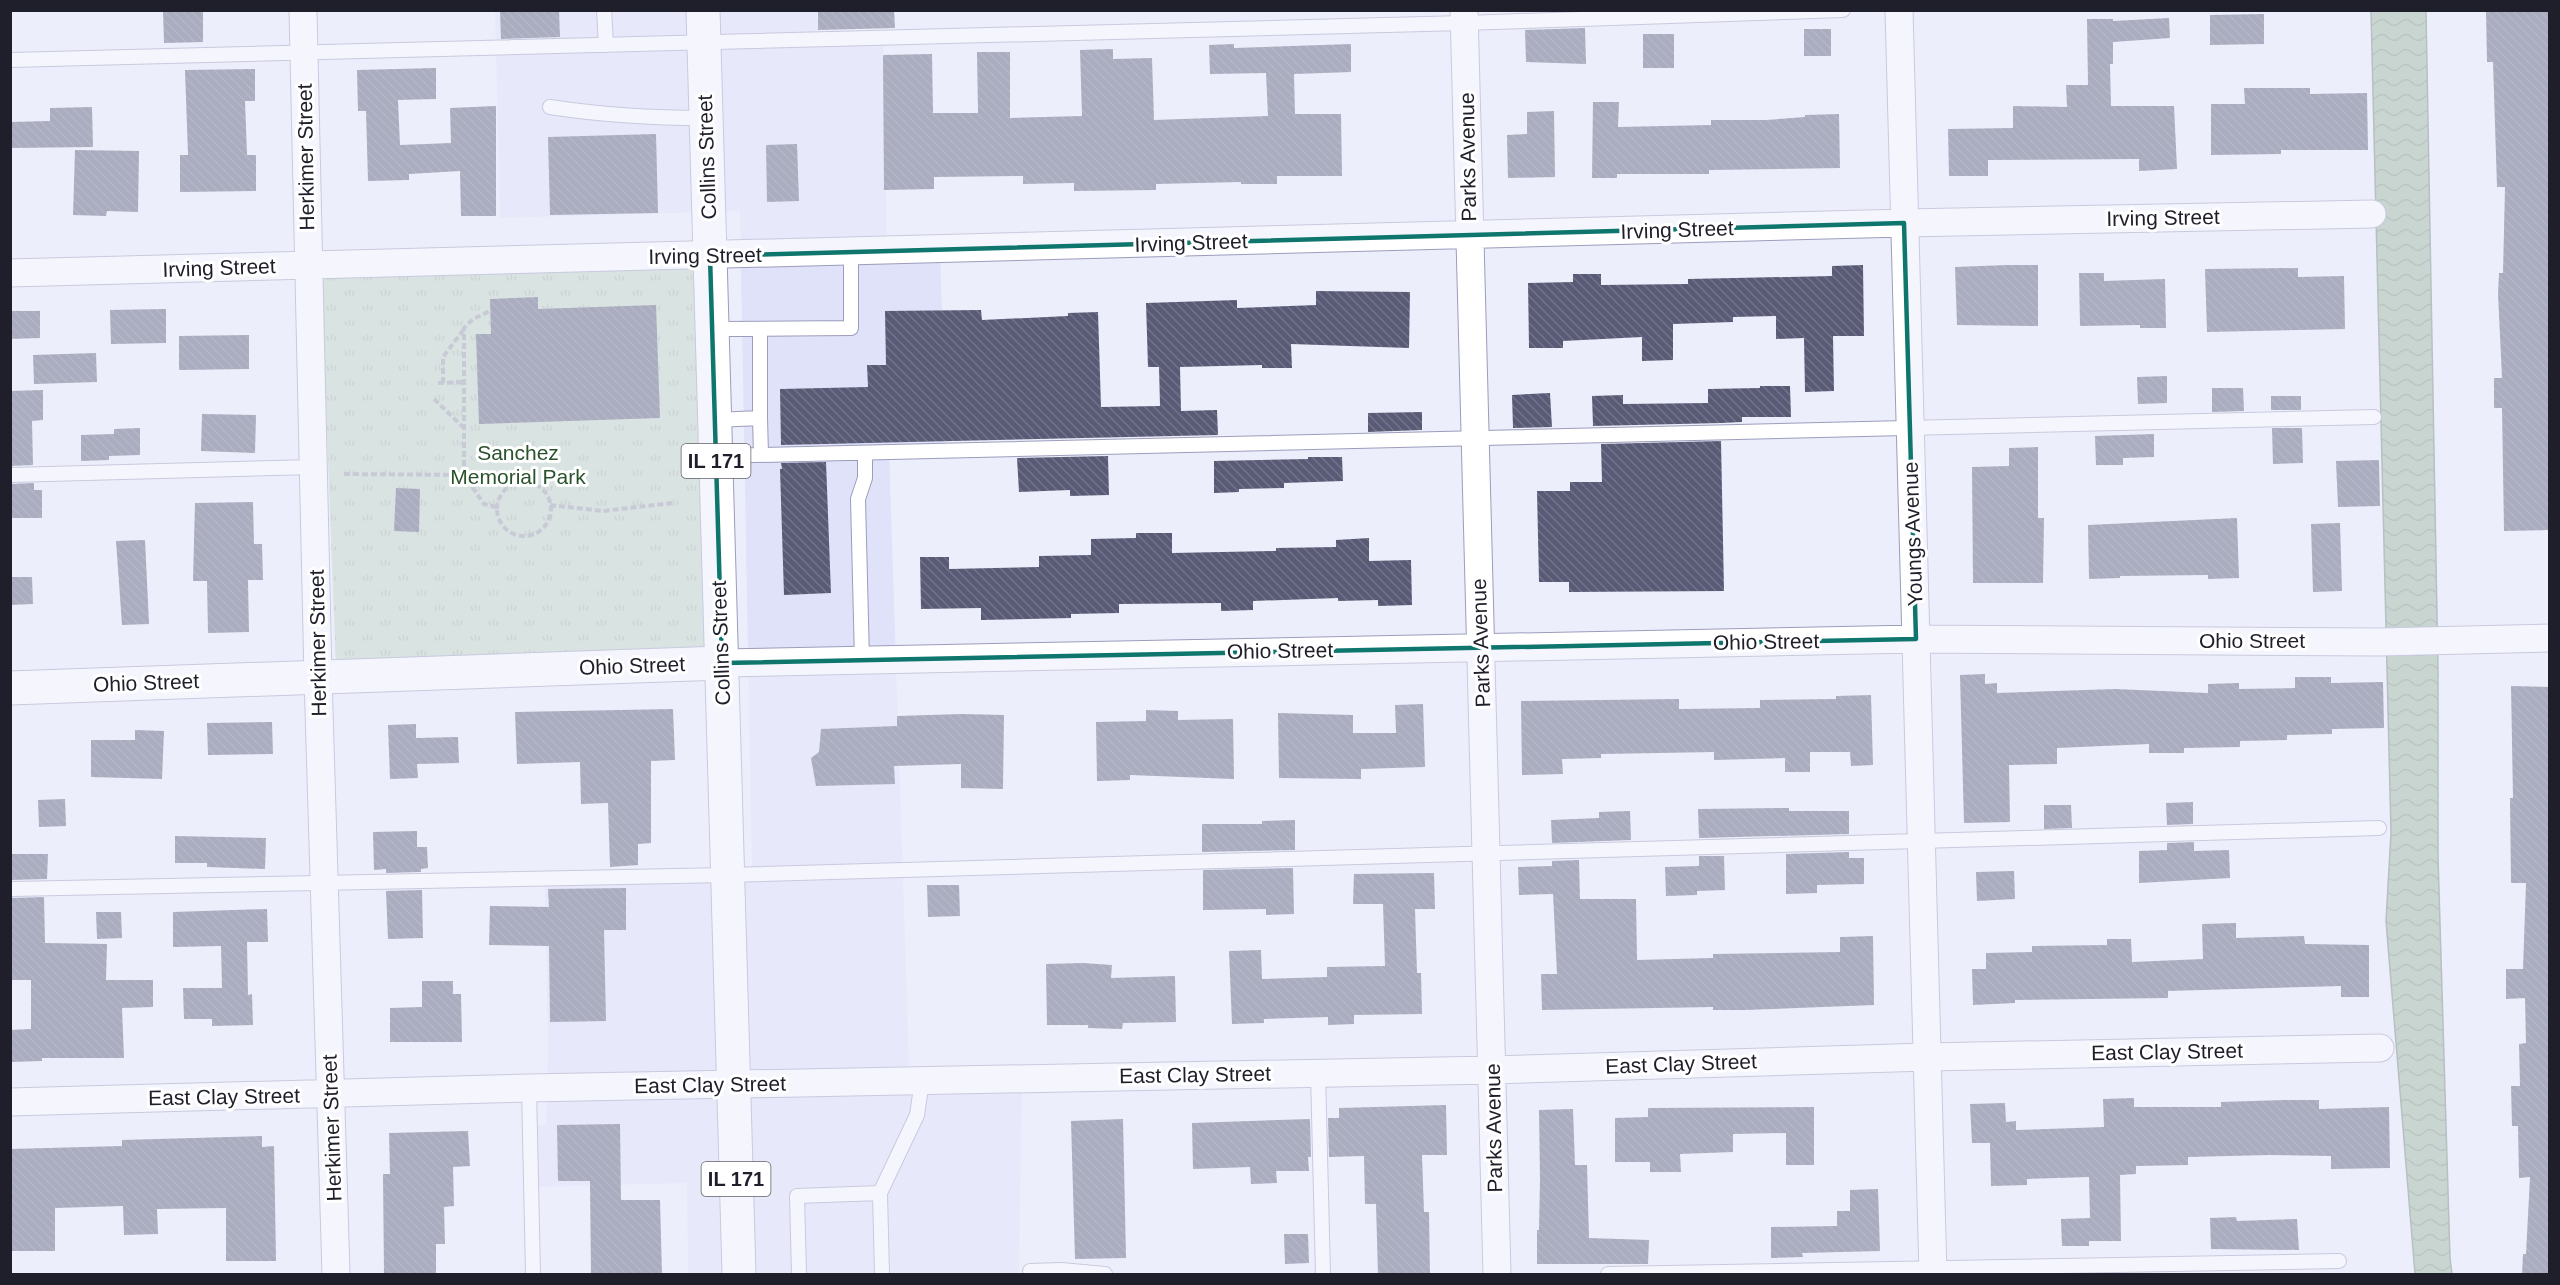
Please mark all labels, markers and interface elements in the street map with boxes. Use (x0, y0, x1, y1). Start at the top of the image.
street label: Herkimer Street (293, 83, 318, 231)
street label: Parks Avenue (1455, 92, 1480, 222)
street label: Collins Street (693, 94, 720, 220)
street label: Irving Street (2106, 205, 2220, 230)
street label: Irving Street (1620, 216, 1734, 243)
street label: Irving Street (1134, 229, 1248, 256)
street label: Irving Street (648, 243, 762, 268)
street label: Irving Street (162, 254, 276, 281)
park label: Sanchez Memorial Park (450, 441, 586, 488)
road number: IL 171 (682, 444, 750, 478)
street label: Youngs Avenue (1898, 461, 1927, 607)
street label: Herkimer Street (305, 569, 330, 717)
street label: Parks Avenue (1467, 578, 1494, 708)
street label: Collins Street (707, 580, 734, 706)
street label: Ohio Street (1713, 629, 1819, 654)
street label: Ohio Street (2199, 629, 2305, 652)
street label: Ohio Street (1227, 638, 1333, 663)
street label: Ohio Street (578, 652, 686, 679)
street label: Ohio Street (92, 669, 200, 696)
street label: East Clay Street (2091, 1039, 2243, 1064)
street label: East Clay Street (1605, 1049, 1757, 1078)
street label: Herkimer Street (317, 1054, 346, 1202)
street label: East Clay Street (1119, 1062, 1271, 1087)
street label: Parks Avenue (1481, 1063, 1506, 1193)
street label: East Clay Street (634, 1072, 786, 1097)
street label: East Clay Street (148, 1084, 300, 1109)
road number: IL 171 (702, 1162, 771, 1196)

